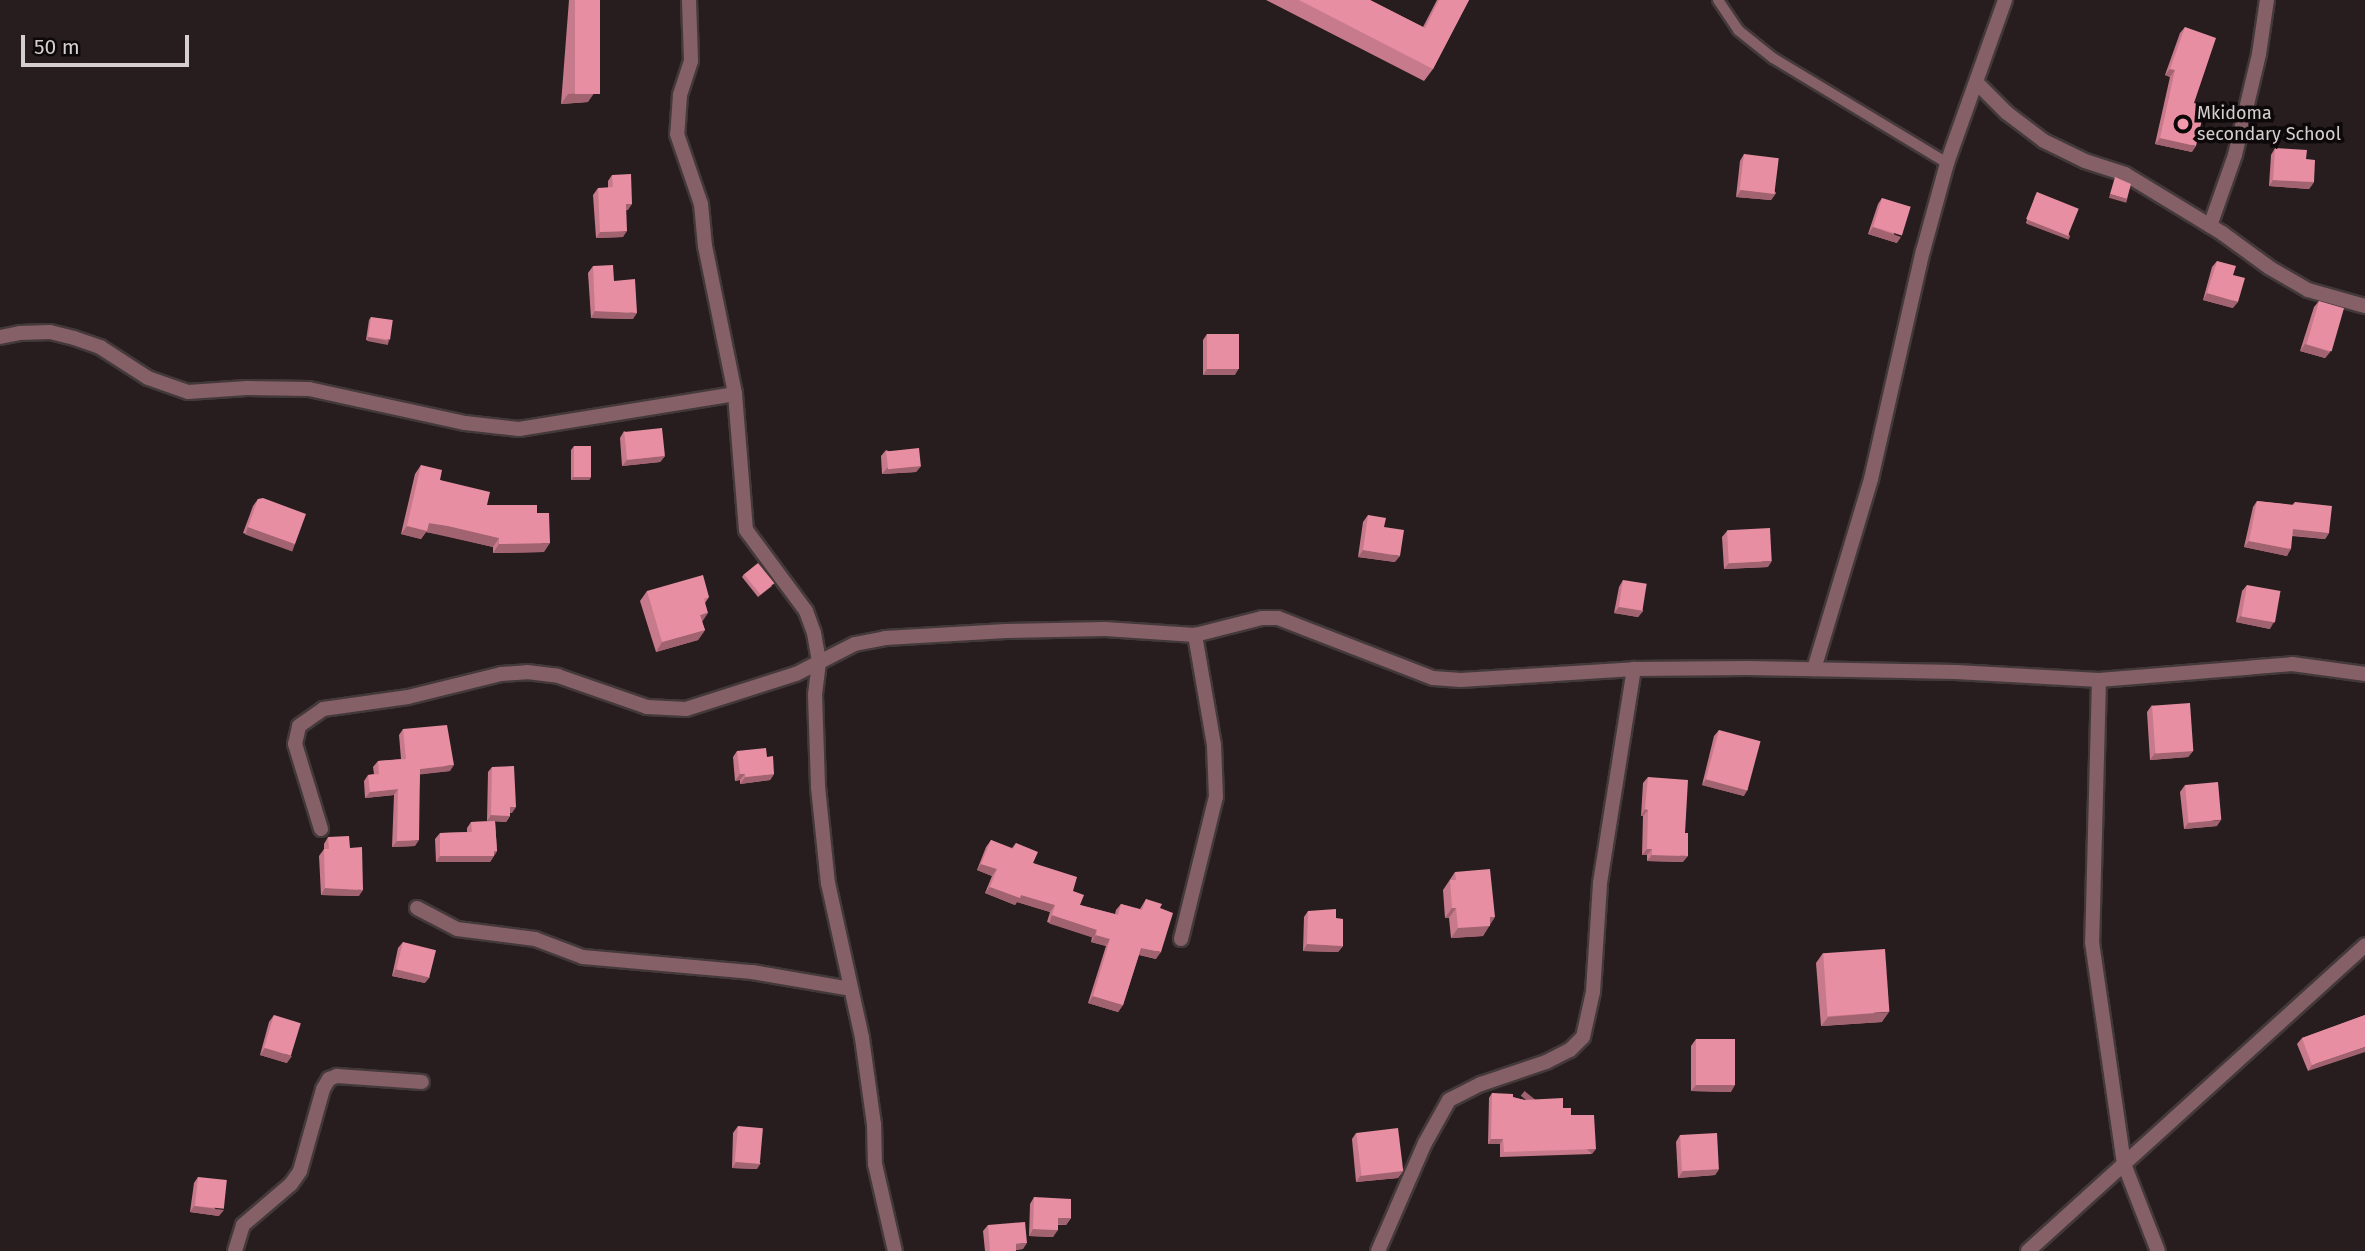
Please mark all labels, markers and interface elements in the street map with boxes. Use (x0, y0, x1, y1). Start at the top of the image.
scale bar (24, 21, 192, 65)
text: 50 m (34, 34, 80, 60)
place label: Mkidoma secondary School (2197, 103, 2341, 146)
marker: Mkidoma secondary School (2175, 116, 2191, 132)

